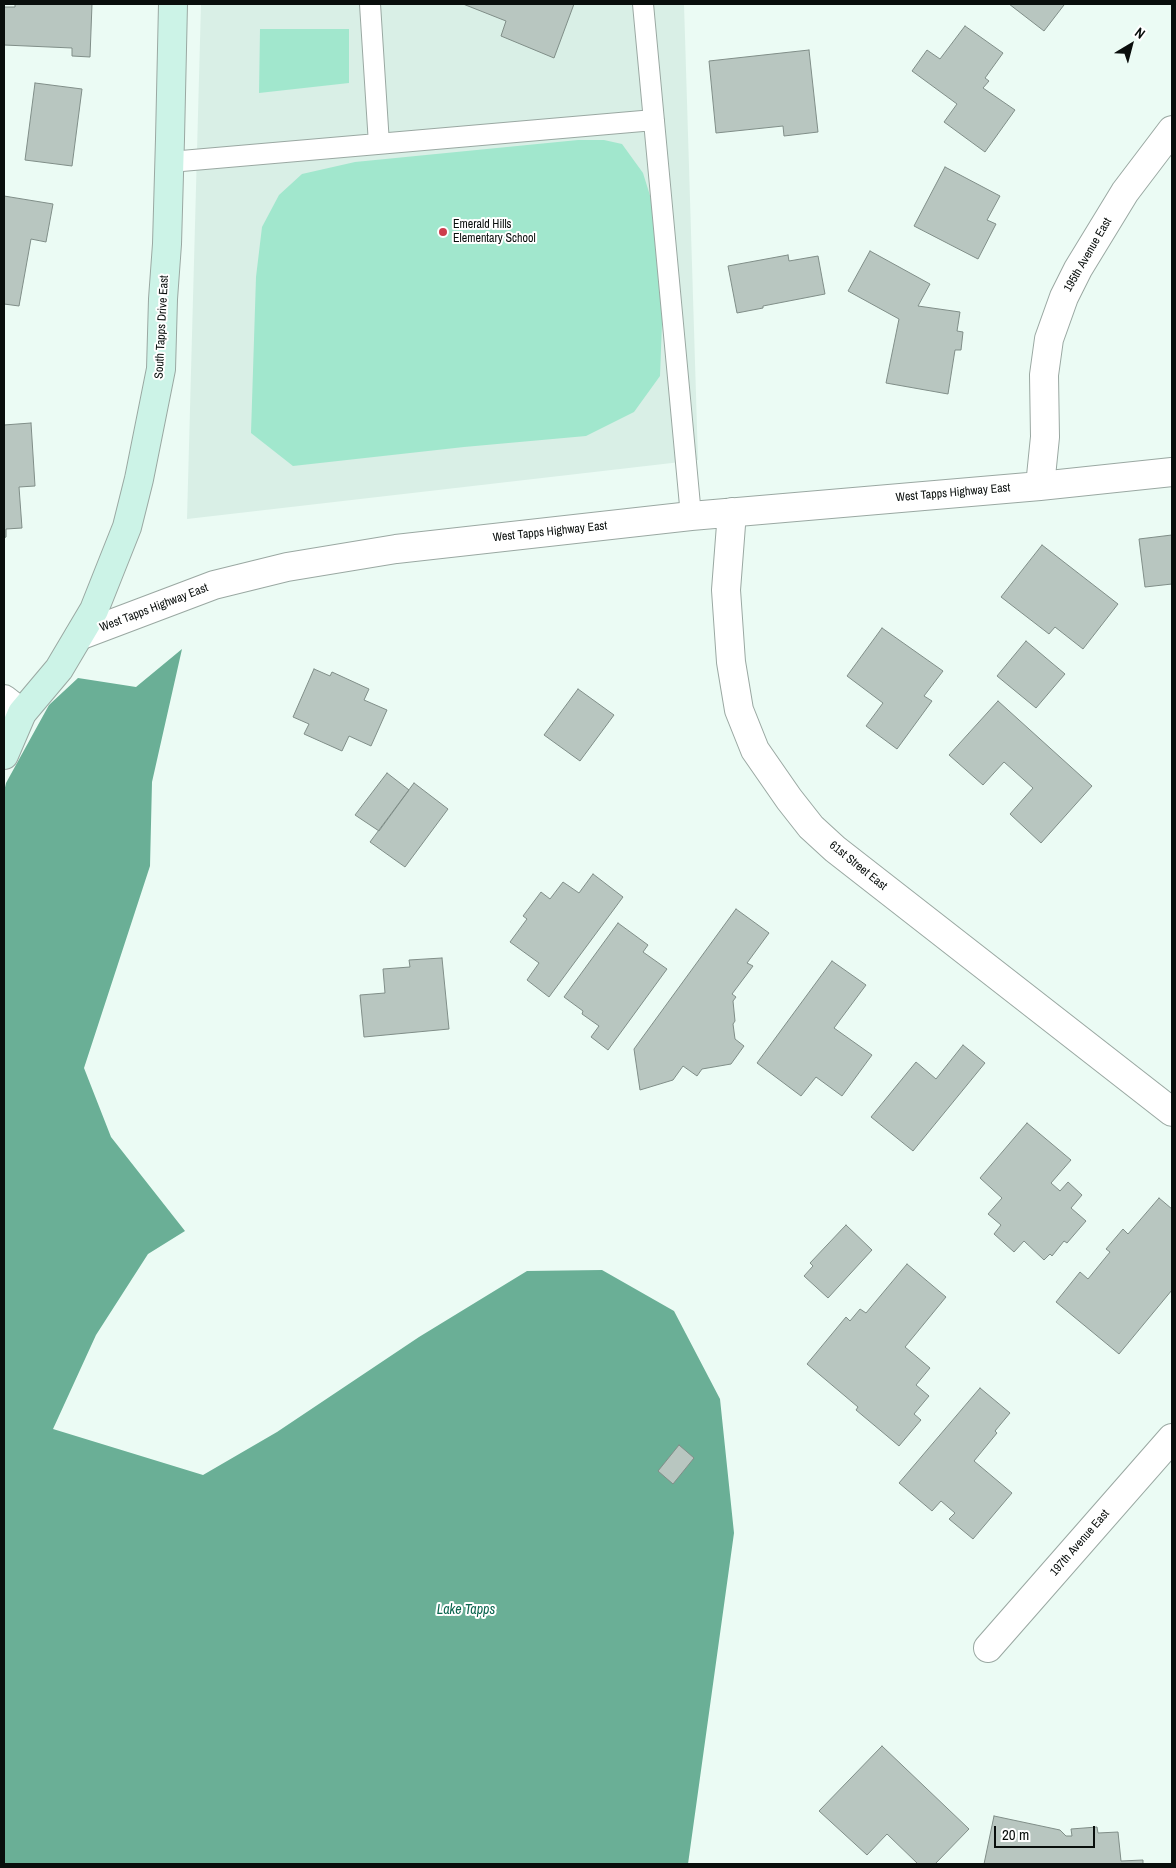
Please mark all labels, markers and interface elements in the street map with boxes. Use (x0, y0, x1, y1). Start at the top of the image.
north arrow (1106, 20, 1156, 70)
text: N (1131, 23, 1149, 43)
street label: 195th Avenue East (1061, 215, 1115, 295)
place label: Emerald Hills Elementary School (453, 218, 536, 246)
marker: Emerald Hills Elementary School (437, 226, 449, 238)
street label: South Tapps Drive East (152, 275, 172, 379)
street label: West Tapps Highway East (895, 481, 1011, 505)
street label: West Tapps Highway East (492, 519, 608, 545)
street label: West Tapps Highway East (98, 581, 210, 635)
street label: 61st Street East (826, 838, 890, 894)
street label: 197th Avenue East (1047, 1507, 1113, 1579)
water label: Lake Tapps (437, 1602, 495, 1618)
scale bar (996, 1816, 1097, 1848)
text: 20 m (1002, 1824, 1029, 1845)

